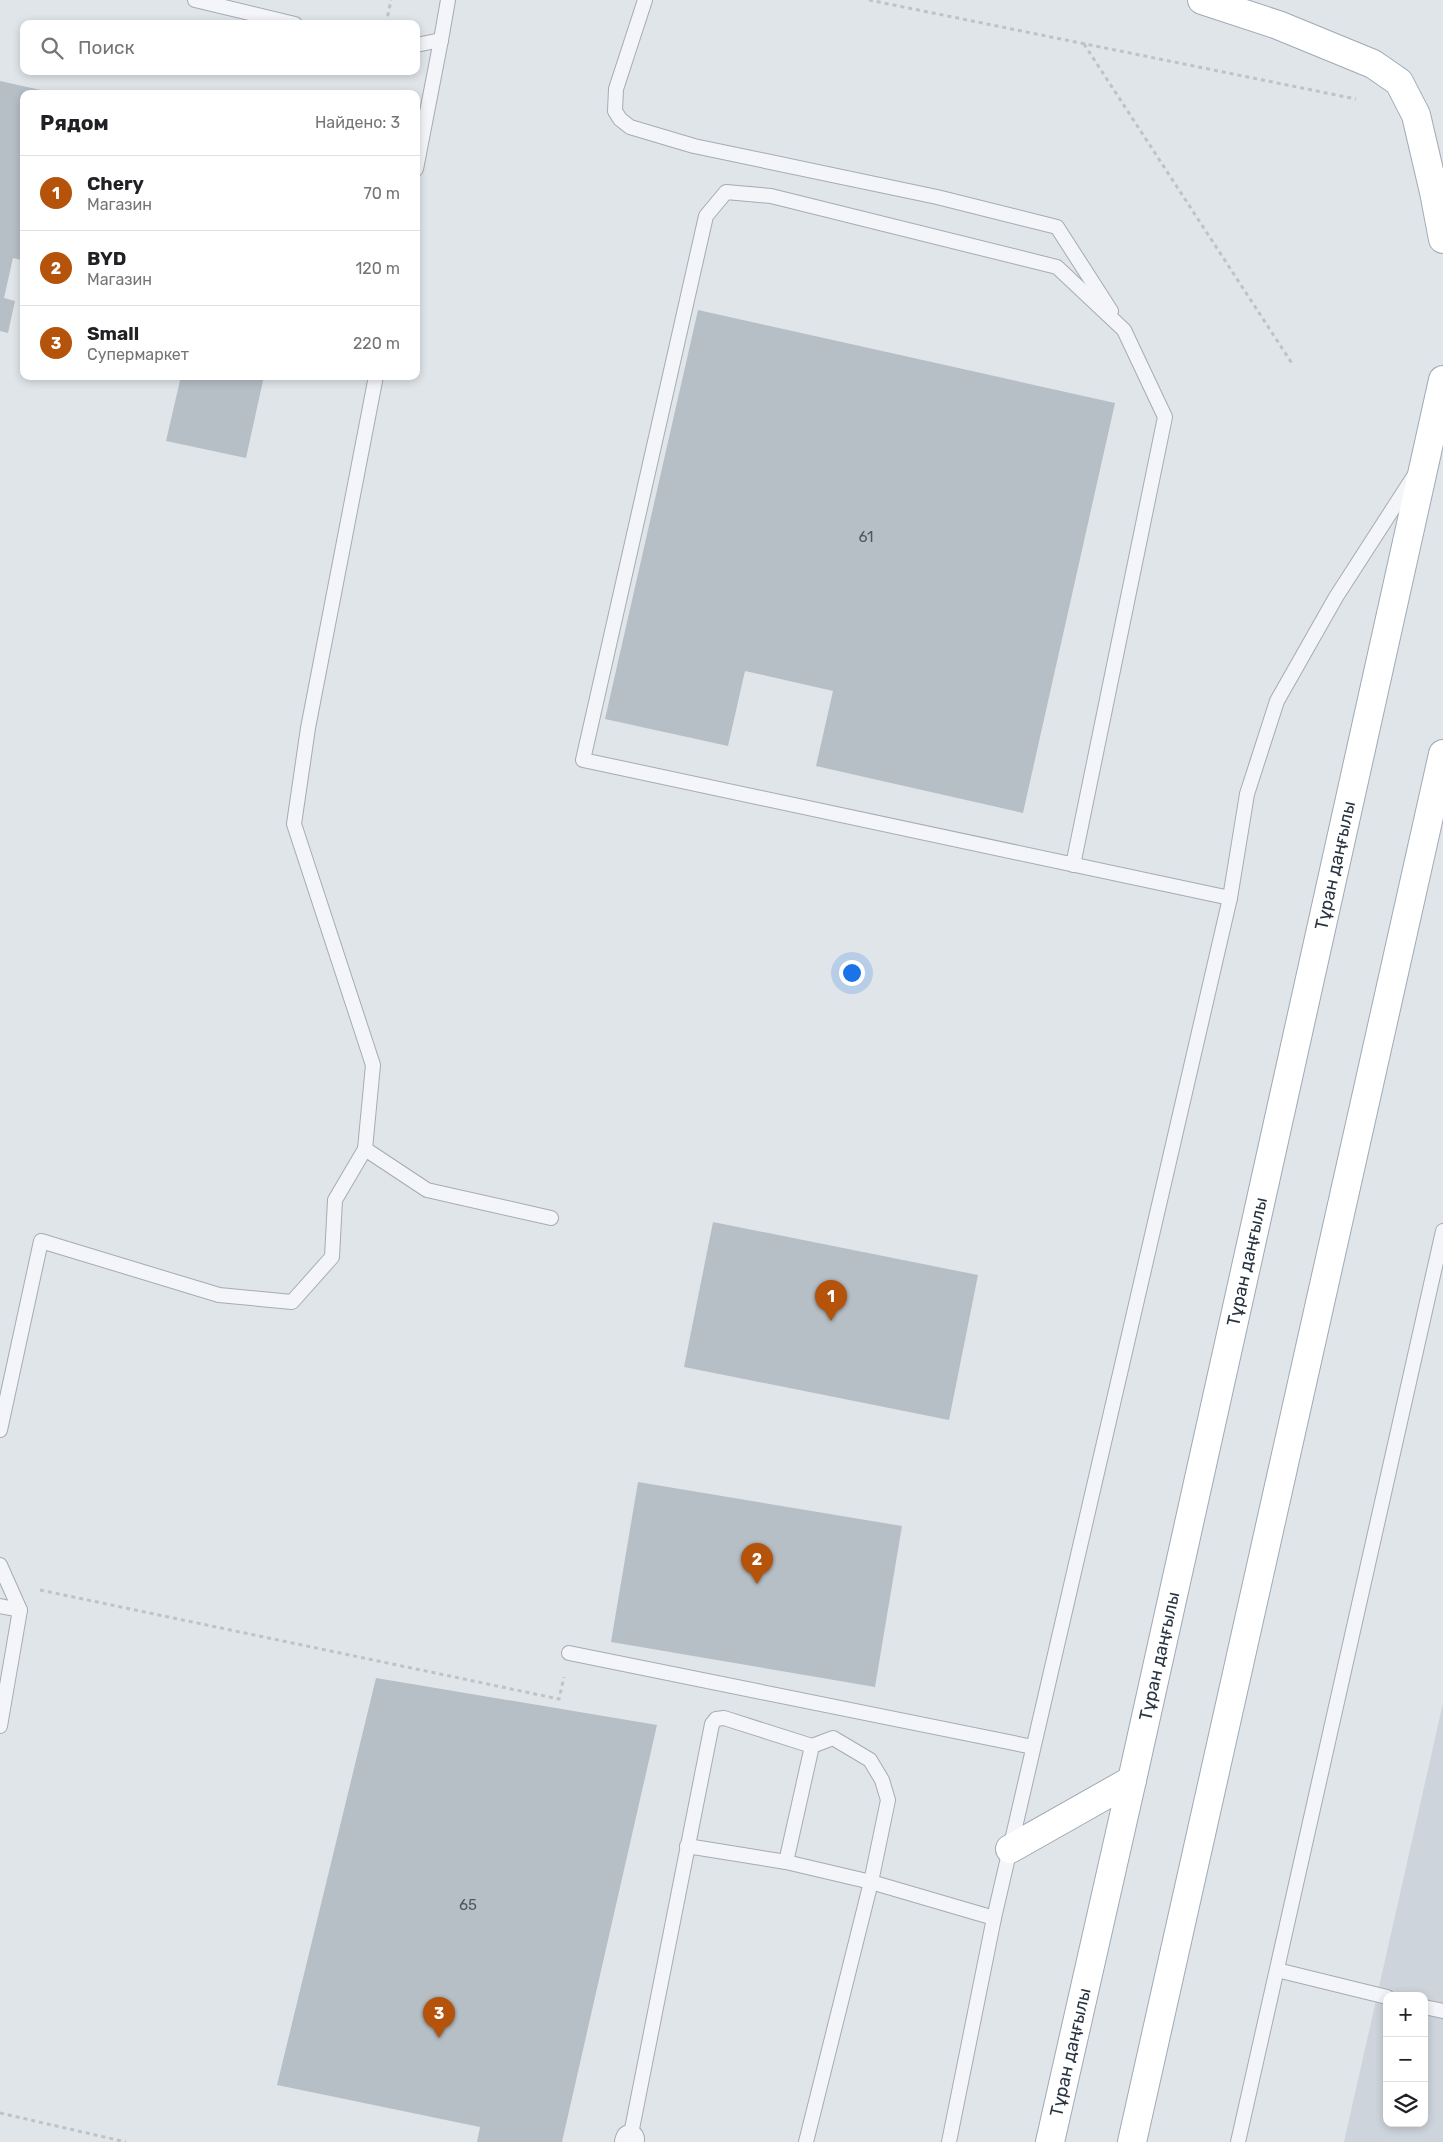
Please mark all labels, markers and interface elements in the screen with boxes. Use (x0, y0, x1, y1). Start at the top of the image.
search box (20, 20, 420, 75)
icon: search (38, 34, 66, 62)
text: Поиск (78, 36, 135, 59)
text: Рядом (40, 110, 109, 135)
text: Найдено: 3 (315, 113, 400, 132)
text: Chery (87, 172, 144, 195)
text: 1 (52, 184, 60, 203)
text: 70 m (363, 184, 400, 203)
text: Магазин (87, 195, 152, 214)
text: BYD (87, 247, 126, 270)
text: 2 (51, 259, 61, 278)
text: 120 m (355, 259, 400, 278)
text: Магазин (87, 270, 152, 289)
text: Small (87, 322, 139, 345)
text: 3 (51, 334, 61, 353)
text: 220 m (353, 334, 400, 353)
text: Супермаркет (87, 345, 189, 364)
house number: 61 (858, 528, 874, 546)
street label: Тұран даңғылы (1310, 799, 1360, 932)
your location (839, 960, 865, 986)
street label: Тұран даңғылы (1222, 1195, 1272, 1328)
pin: 1 (815, 1280, 847, 1321)
pin: 2 (741, 1543, 773, 1584)
street label: Тұран даңғылы (1134, 1590, 1185, 1723)
house number: 65 (459, 1896, 477, 1914)
street label: Тұран даңғылы (1045, 1986, 1096, 2119)
map controls (1383, 1992, 1428, 2127)
button: + (1383, 1992, 1428, 2037)
pin: 3 (423, 1997, 455, 2038)
button: − (1383, 2037, 1428, 2082)
button: layers (1383, 2082, 1428, 2127)

